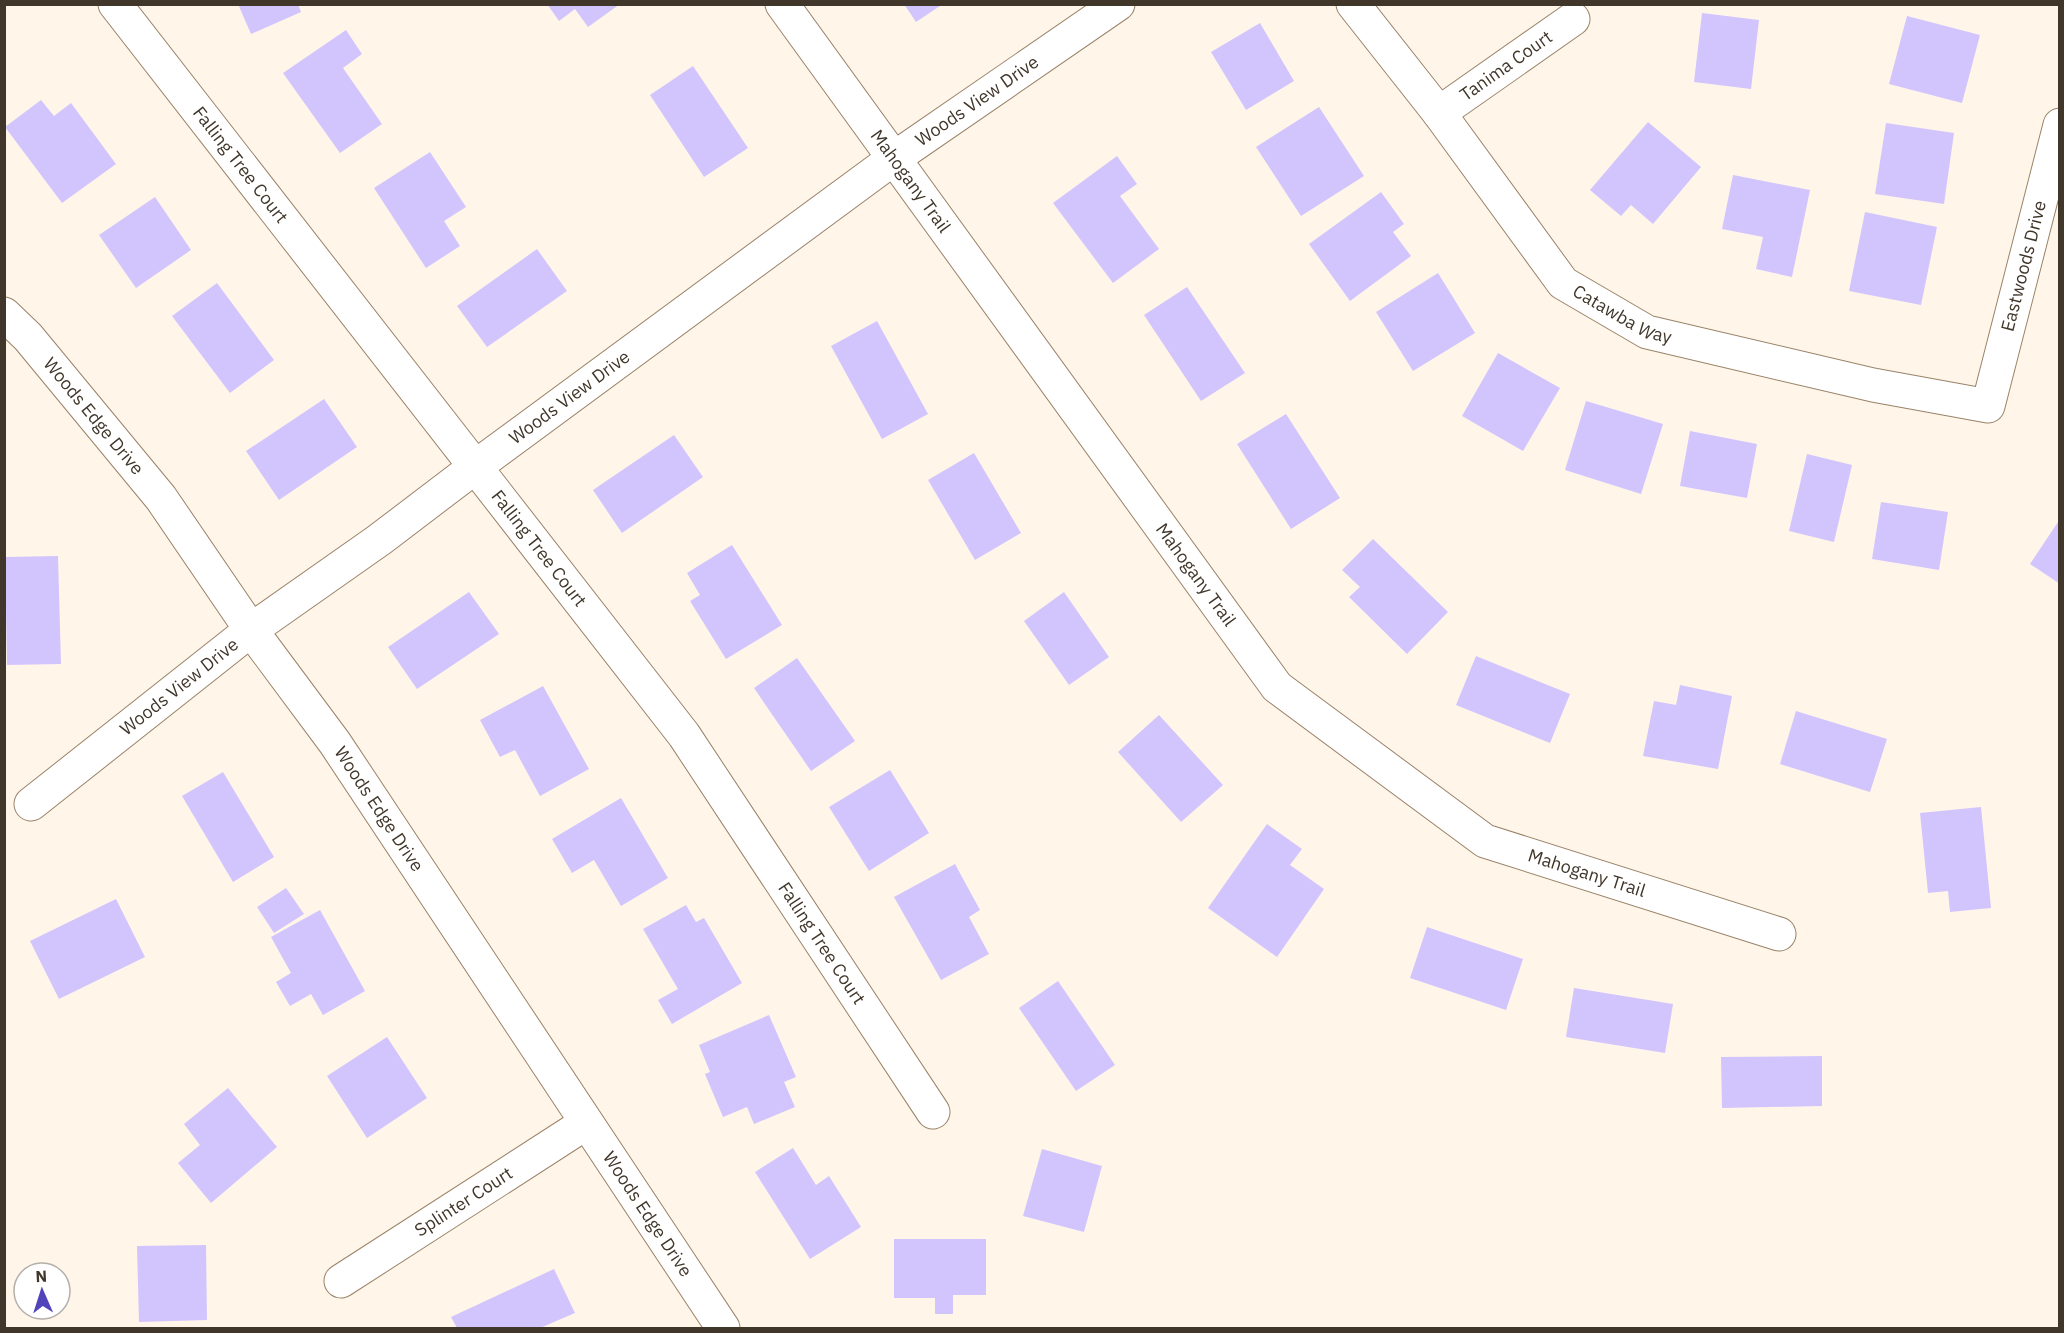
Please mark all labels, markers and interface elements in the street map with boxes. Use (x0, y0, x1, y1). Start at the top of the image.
street label: Tanima Court (1455, 25, 1556, 106)
street label: Woods View Drive (911, 50, 1043, 151)
street label: Falling Tree Court (188, 102, 293, 228)
street label: Mahogany Trail (866, 125, 956, 237)
street label: Eastwoods Drive (1996, 198, 2051, 334)
street label: Catawba Way (1569, 279, 1674, 348)
street label: Woods View Drive (504, 345, 634, 449)
street label: Woods Edge Drive (39, 352, 149, 479)
street label: Falling Tree Court (487, 485, 592, 611)
street label: Mahogany Trail (1151, 518, 1241, 631)
street label: Woods View Drive (115, 632, 243, 740)
street label: Woods Edge Drive (329, 742, 429, 876)
street label: Mahogany Trail (1525, 843, 1649, 902)
street label: Falling Tree Court (773, 878, 871, 1009)
street label: Woods Edge Drive (598, 1147, 698, 1281)
street label: Splinter Court (410, 1161, 517, 1241)
north arrow (12, 1261, 72, 1321)
text: N (35, 1266, 48, 1286)

